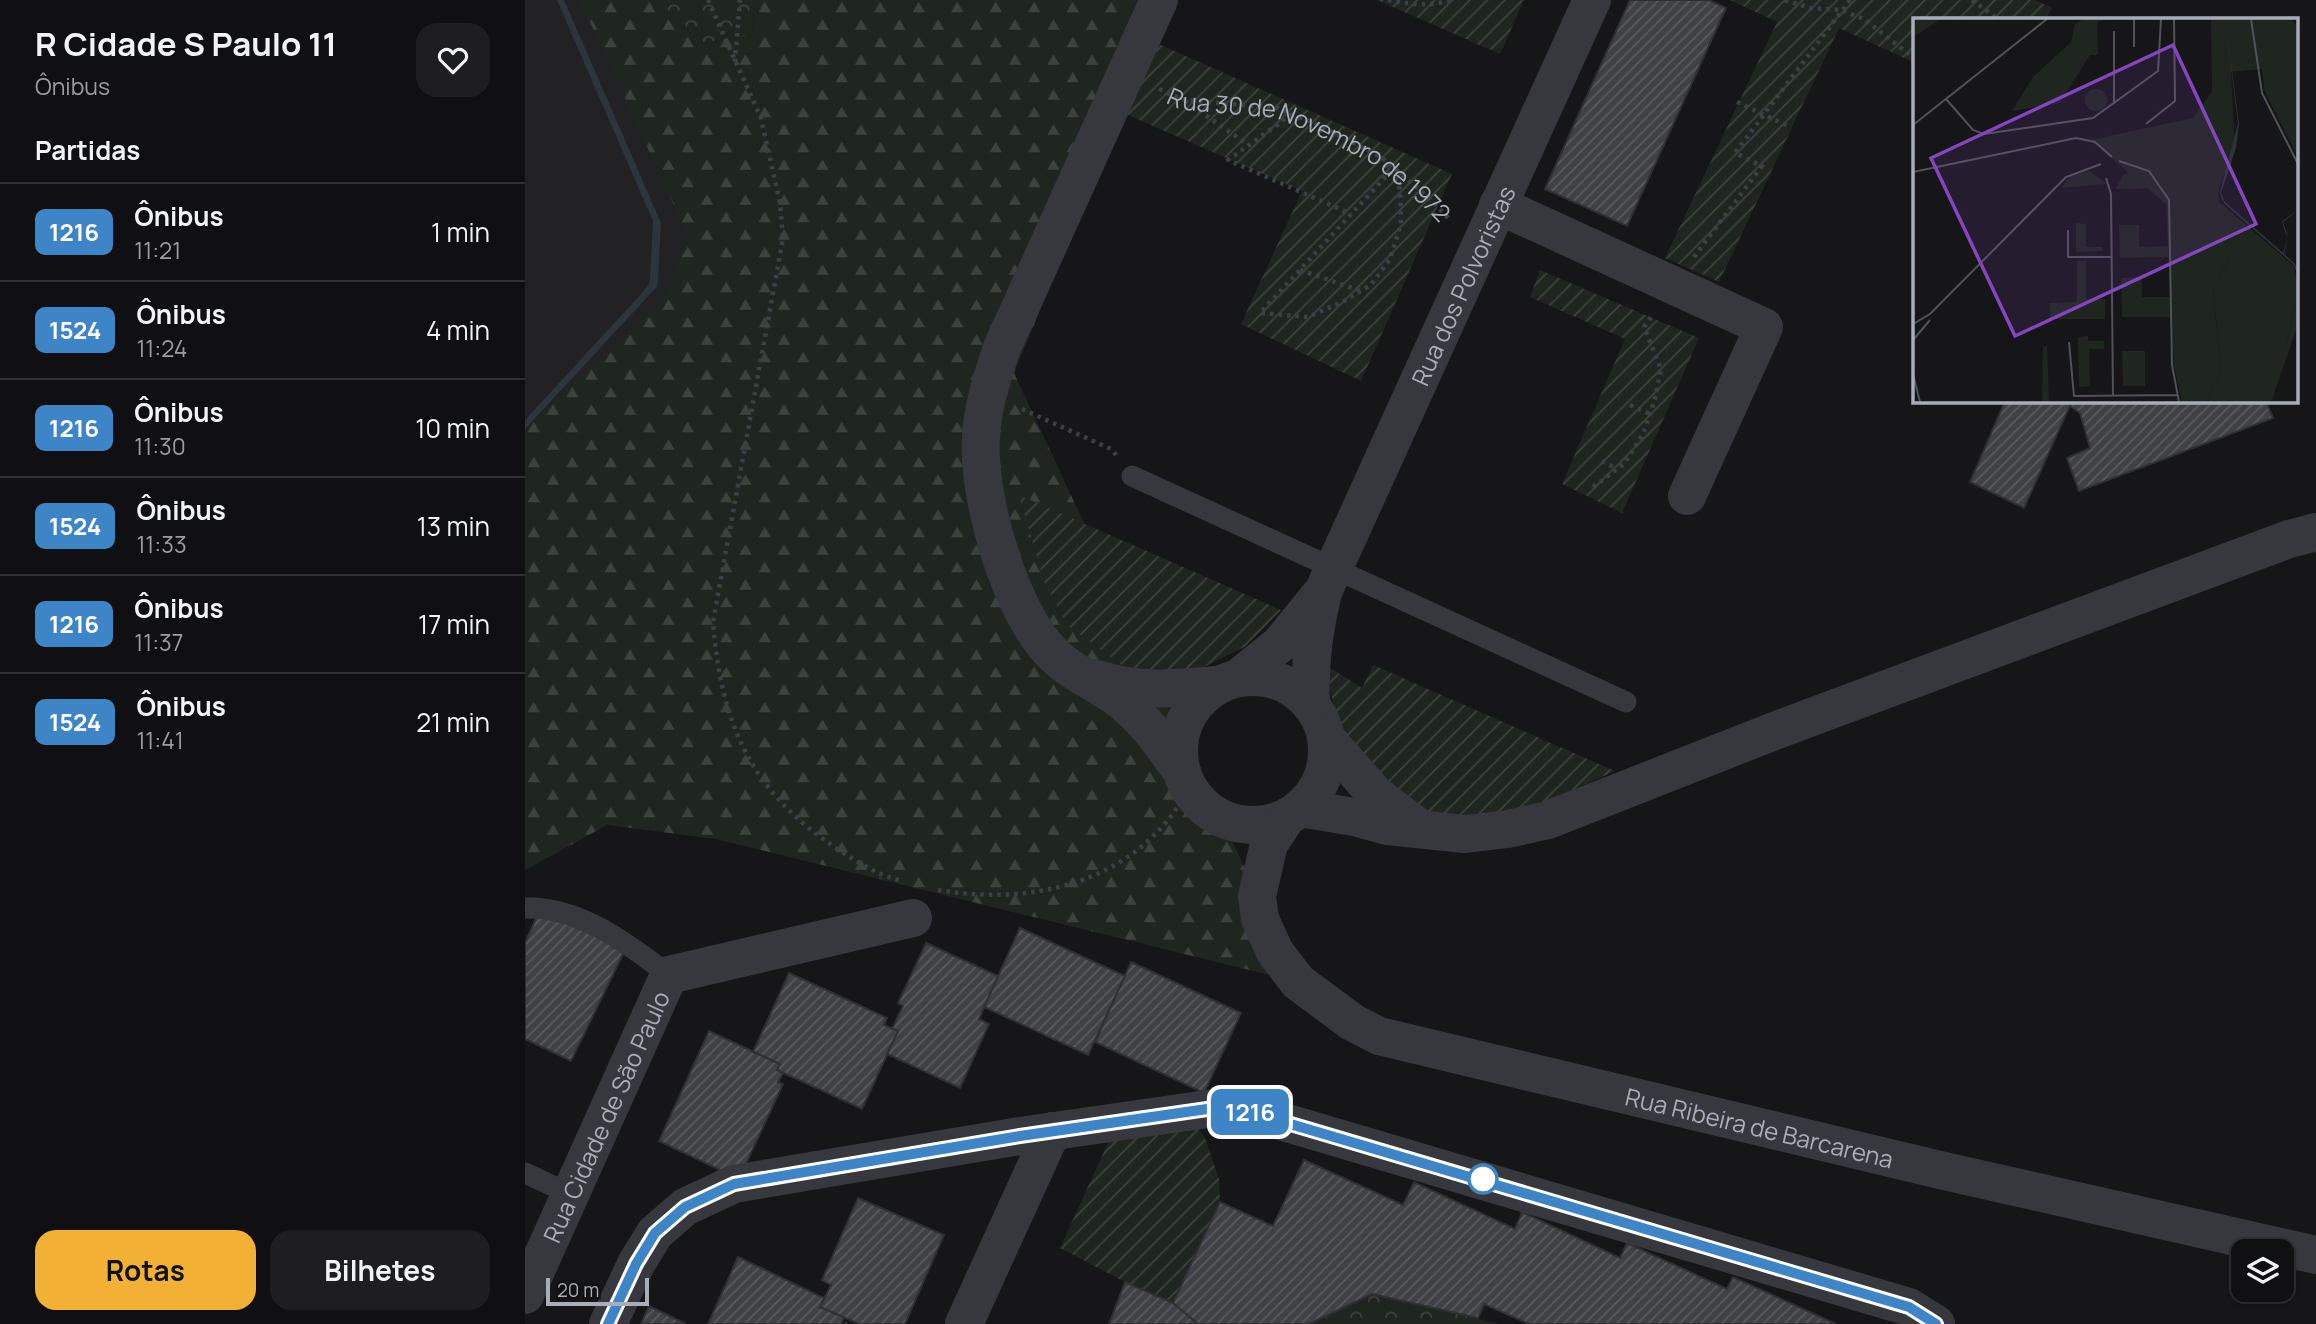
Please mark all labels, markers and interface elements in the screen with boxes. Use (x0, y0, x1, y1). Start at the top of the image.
inset map (1913, 18, 2298, 402)
text: R Cidade S Paulo 11 (35, 21, 337, 66)
button: heart (416, 23, 490, 97)
text: Ônibus (35, 70, 110, 102)
street label: Rua 30 de Novembro de 1972 (1163, 78, 1459, 228)
text: Partidas (35, 132, 140, 168)
street label: Rua dos Polvoristas (1403, 180, 1522, 390)
text: Ônibus (134, 198, 224, 234)
text: 1 min (431, 214, 490, 250)
text: 1216 (49, 215, 99, 248)
text: 11:21 (134, 234, 181, 266)
text: Ônibus (136, 296, 226, 332)
text: 4 min (426, 312, 490, 348)
text: 1524 (49, 313, 101, 346)
text: 11:24 (136, 332, 187, 364)
text: Ônibus (134, 394, 224, 430)
text: 10 min (415, 410, 490, 446)
text: 1216 (49, 411, 99, 444)
text: 11:30 (134, 430, 186, 462)
text: Ônibus (136, 492, 226, 528)
text: 13 min (417, 508, 490, 544)
text: 1524 (49, 509, 101, 542)
text: 11:33 (136, 528, 187, 560)
text: Ônibus (134, 590, 224, 626)
text: 17 min (418, 606, 490, 642)
text: 1216 (49, 607, 99, 640)
text: 11:37 (134, 626, 183, 658)
text: Ônibus (136, 688, 226, 724)
text: 21 min (416, 704, 490, 740)
text: 1524 (49, 705, 101, 738)
text: 11:41 (136, 724, 184, 756)
street label: Rua Cidade de São Paulo (534, 985, 676, 1247)
street label: Rua Ribeira de Barcarena (1622, 1079, 1897, 1175)
line badge: 1216 (1201, 1089, 1299, 1135)
text: 1216 (1225, 1095, 1275, 1128)
unlabelled marker (1468, 1164, 1498, 1194)
button: Rotas (35, 1230, 256, 1310)
button: Bilhetes (270, 1230, 490, 1310)
map controls (2231, 1239, 2294, 1302)
button: layers (2231, 1239, 2294, 1302)
scale bar (546, 1275, 649, 1307)
text: 20 m (557, 1277, 599, 1303)

